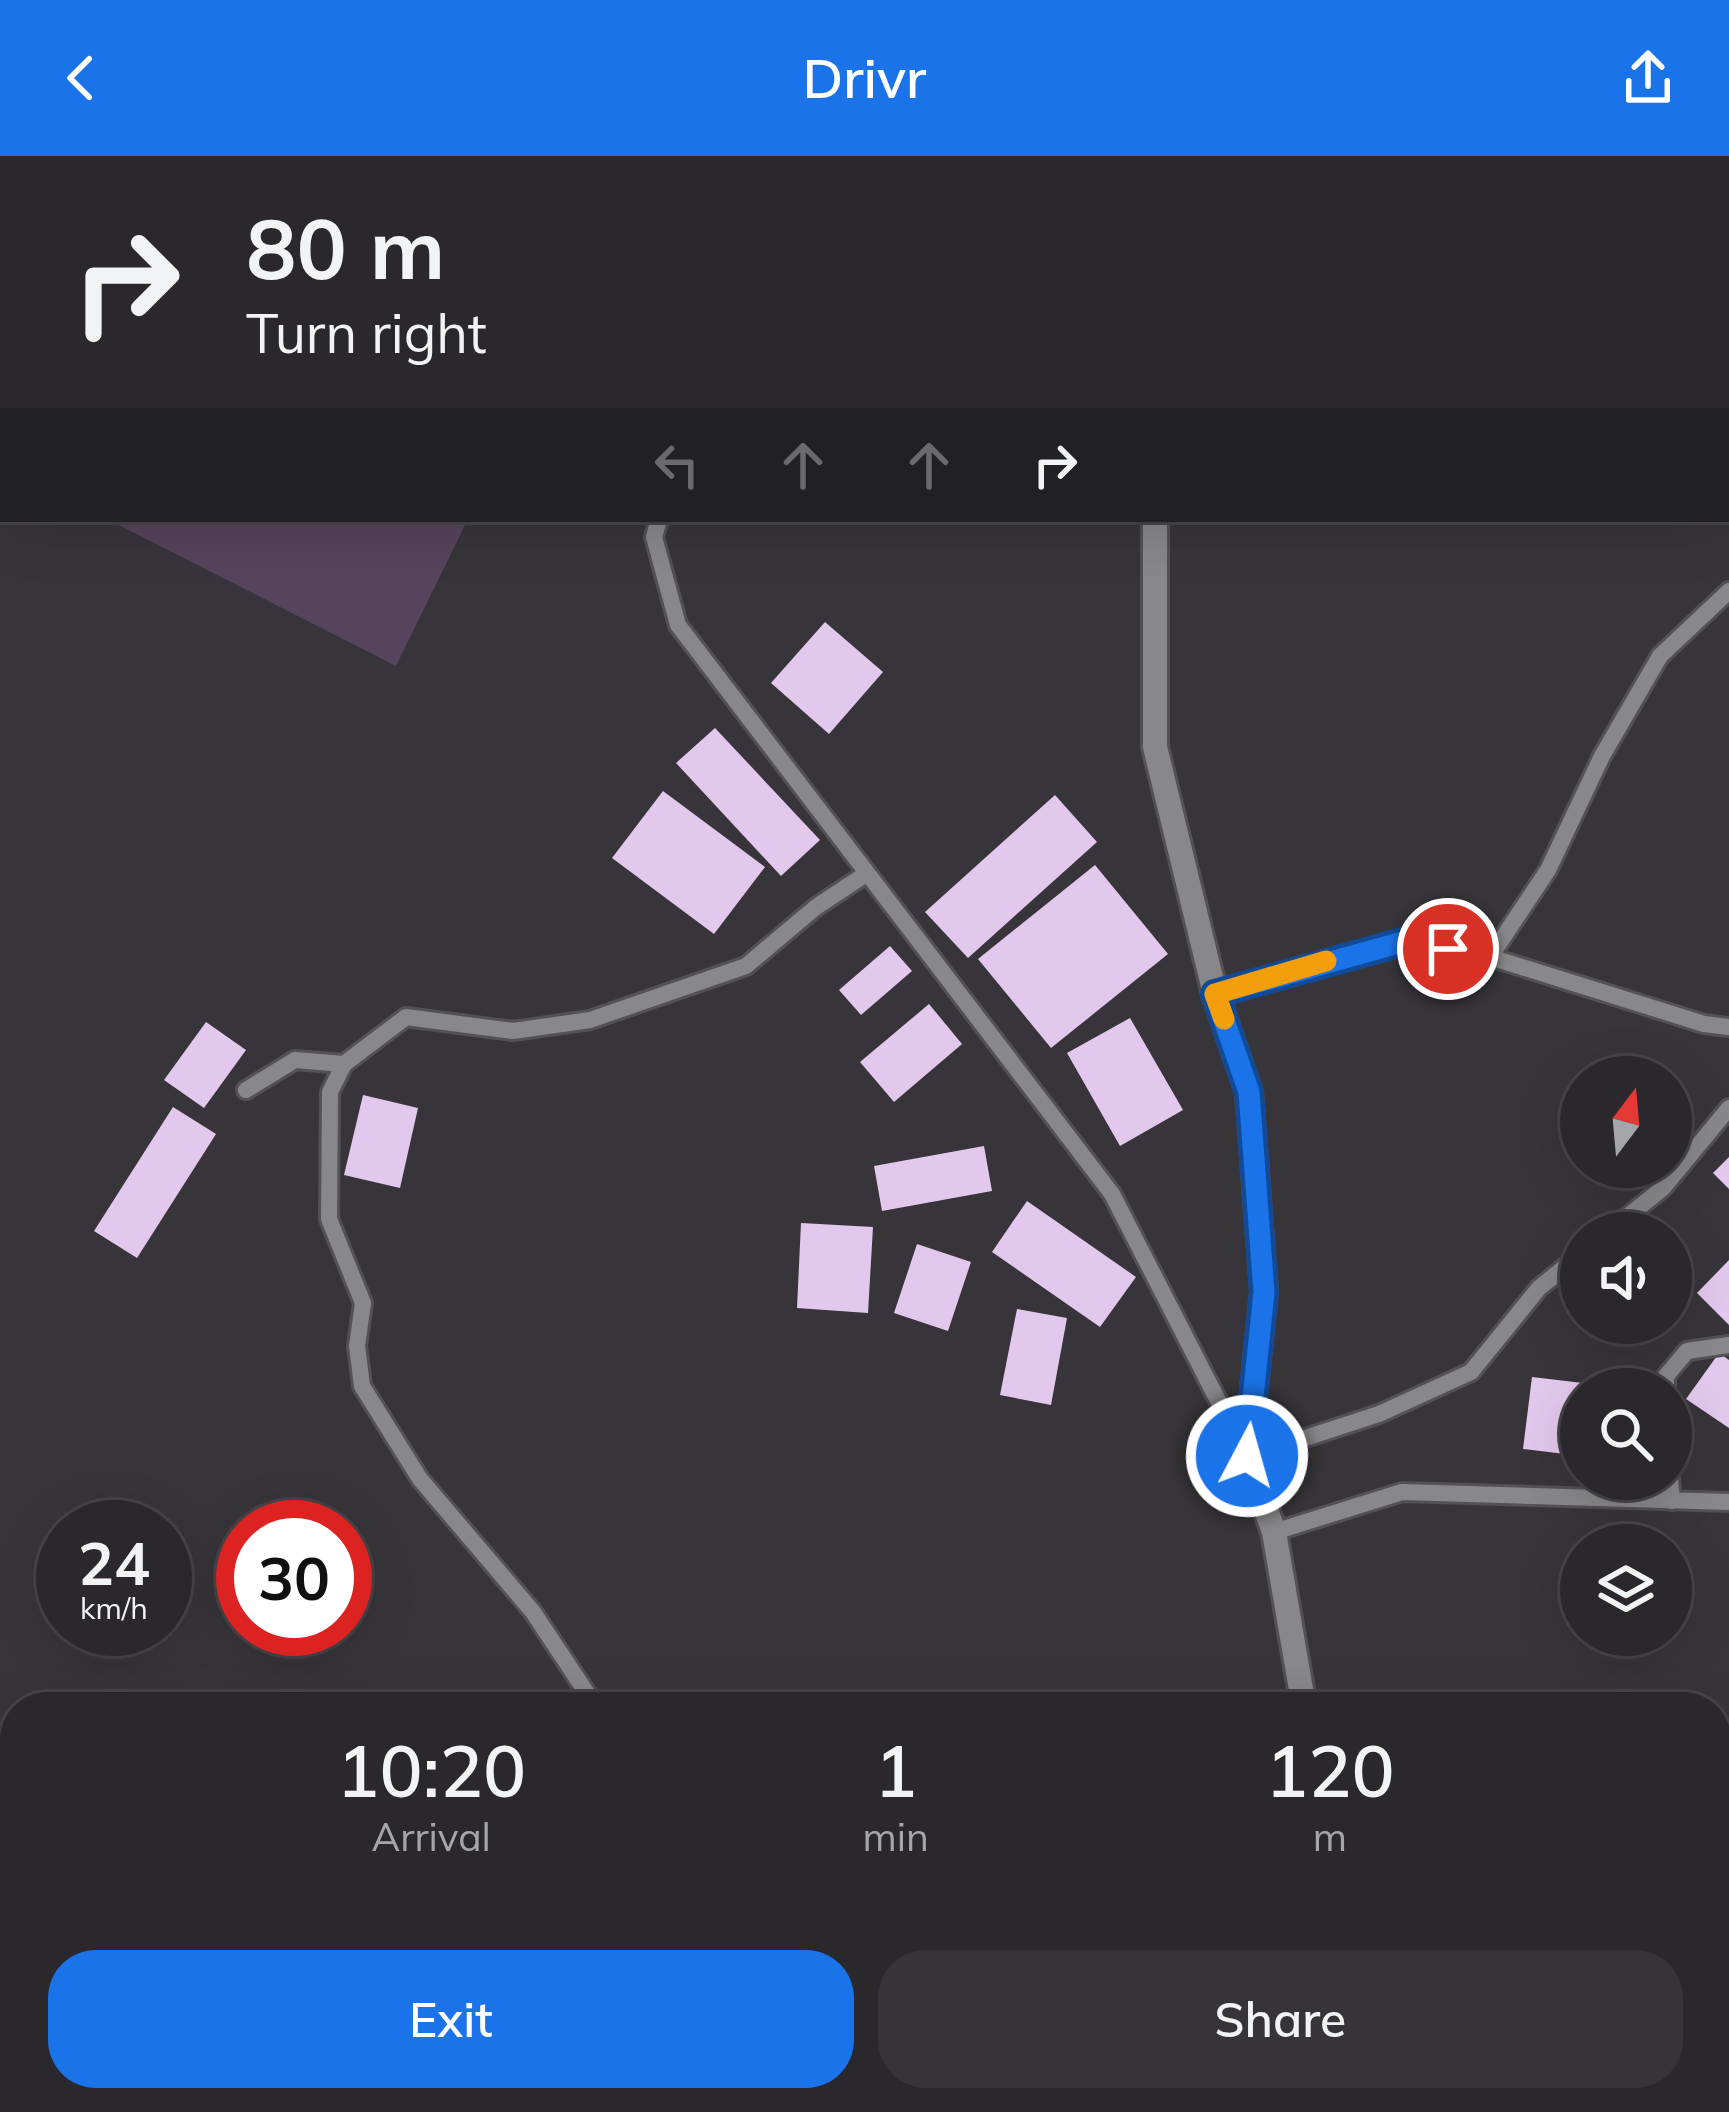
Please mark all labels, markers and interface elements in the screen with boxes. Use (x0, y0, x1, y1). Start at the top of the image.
text: Drivr (803, 44, 926, 112)
icon: back (48, 45, 114, 111)
icon: share (1615, 45, 1681, 111)
text: 80 m (246, 195, 445, 300)
icon: right (48, 204, 204, 360)
text: Turn right (246, 299, 487, 367)
icon: left (644, 432, 710, 498)
icon: ahead (770, 432, 836, 498)
icon: ahead (896, 432, 962, 498)
icon: right (1022, 432, 1088, 498)
pin (1397, 898, 1499, 1000)
icon: arrive (1415, 916, 1481, 982)
north arrow (1560, 1056, 1692, 1188)
map controls (1560, 1056, 1692, 1656)
button: sound (1560, 1212, 1692, 1344)
button: search (1560, 1368, 1692, 1500)
position arrow (1184, 1393, 1310, 1519)
speed limit sign: 30 (216, 1500, 372, 1656)
button: layers (1560, 1524, 1692, 1656)
text: 24 (78, 1525, 150, 1600)
text: km/h (80, 1589, 148, 1627)
text: 10:20 (336, 1725, 526, 1815)
text: 1 (874, 1725, 917, 1815)
text: 120 (1265, 1725, 1395, 1815)
text: Arrival (372, 1812, 491, 1861)
text: min (862, 1812, 929, 1861)
text: m (1313, 1812, 1347, 1861)
button: Exit (48, 1950, 854, 2088)
button: Share (878, 1950, 1683, 2088)

